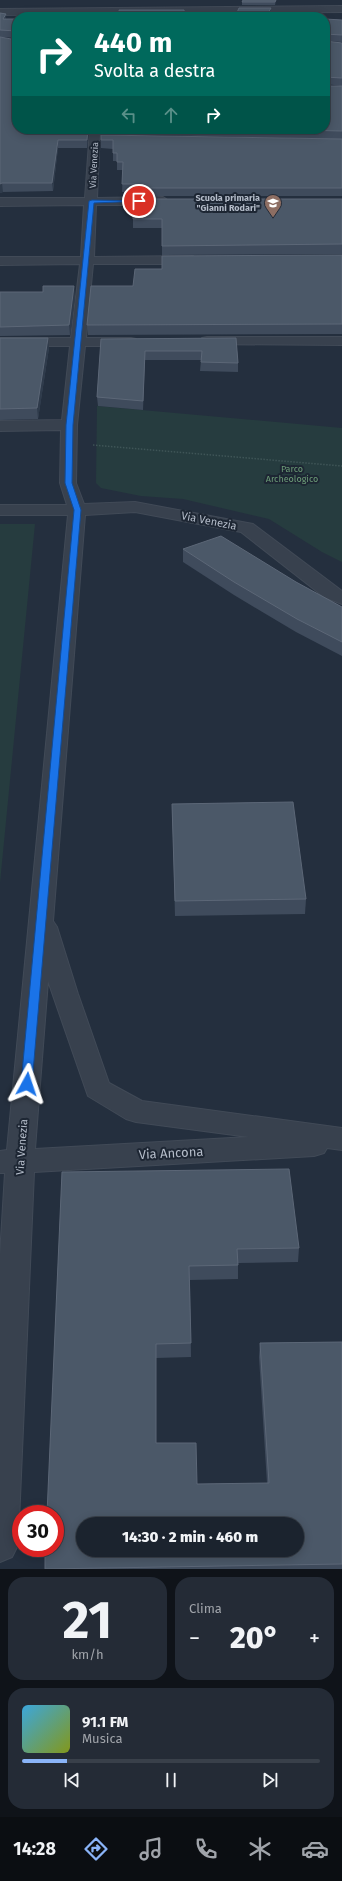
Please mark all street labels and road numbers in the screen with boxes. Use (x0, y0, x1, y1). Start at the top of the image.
street label: Via Venezia (88, 142, 100, 188)
street label: Via Venezia (180, 509, 238, 533)
street label: Via Venezia (14, 1118, 30, 1175)
street label: Via Ancona (138, 1144, 204, 1162)

